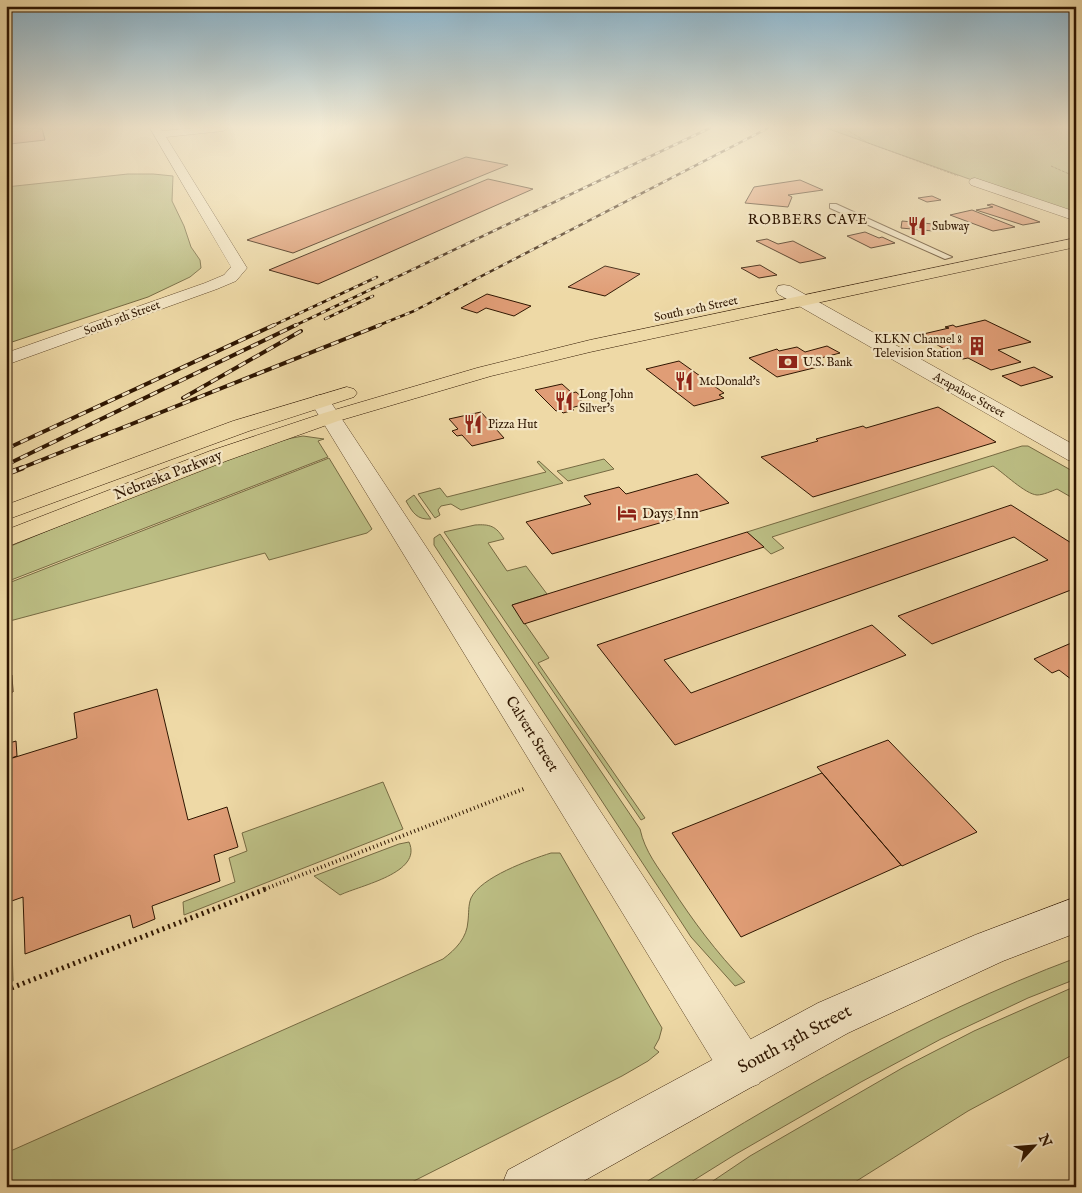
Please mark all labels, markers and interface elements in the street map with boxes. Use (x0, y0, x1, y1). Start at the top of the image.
district label: ROBBERS CAVE (748, 211, 868, 229)
restaurant icon: Subway (906, 215, 928, 237)
place label: Subway (932, 219, 970, 234)
street label: South 10th Street (653, 293, 739, 325)
street label: South 9th Street (82, 297, 162, 339)
place label: KLKN Channel 8 Television Station (873, 332, 963, 361)
building icon: KLKN Channel 8 Television Station (966, 335, 988, 357)
bank icon: U.S. Bank (777, 351, 799, 373)
place label: U.S. Bank (803, 355, 853, 370)
street label: Arapahoe Street (929, 369, 1008, 422)
restaurant icon: McDonald's (673, 370, 695, 392)
place label: McDonald's (699, 374, 760, 389)
place label: Long John Silver's (579, 387, 634, 416)
restaurant icon: Long John Silver's (553, 390, 575, 412)
restaurant icon: Pizza Hut (462, 413, 484, 435)
place label: Pizza Hut (488, 417, 538, 432)
street label: Nebraska Parkway (111, 445, 225, 504)
hotel icon: Days Inn (616, 502, 638, 524)
place label: Days Inn (642, 504, 699, 523)
street label: Calvert Street (501, 693, 563, 775)
street label: South 13th Street (734, 1000, 856, 1080)
north arrow (1010, 1120, 1060, 1170)
text: N (1034, 1130, 1056, 1150)

